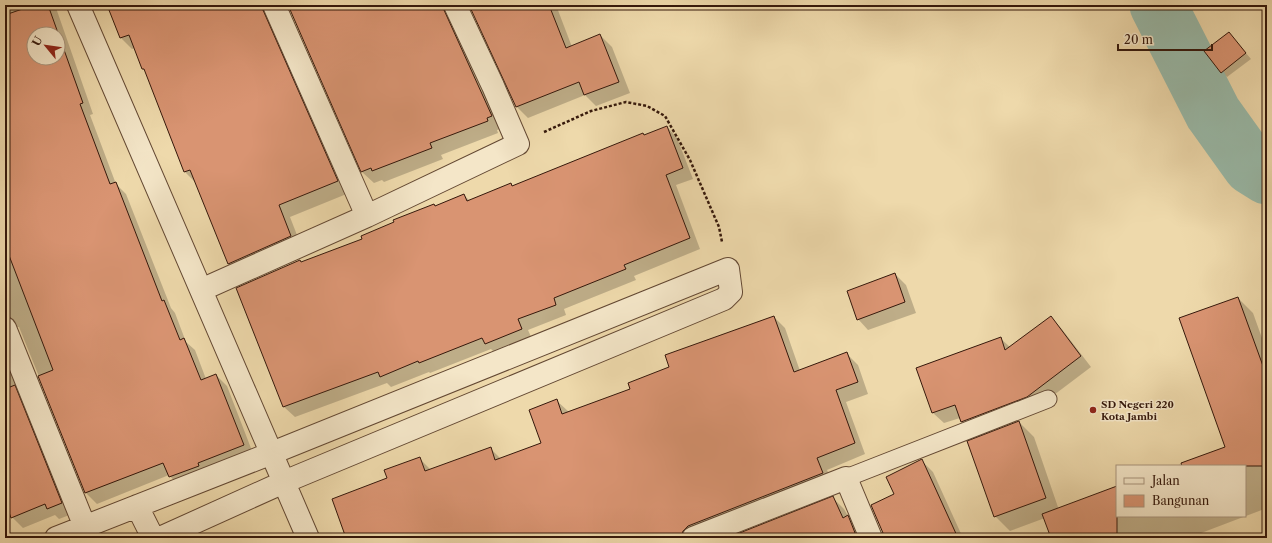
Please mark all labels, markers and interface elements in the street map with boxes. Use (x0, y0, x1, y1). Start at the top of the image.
north arrow (26, 26, 66, 66)
scale bar (1118, 26, 1212, 52)
text: 20 m (1124, 32, 1153, 47)
text: U (29, 34, 46, 48)
place label: SD Negeri 220 Kota Jambi (1101, 398, 1174, 423)
marker: SD Negeri 220 Kota Jambi (1088, 405, 1098, 415)
legend (1116, 465, 1246, 517)
text: Jalan (1150, 473, 1180, 488)
text: Bangunan (1152, 493, 1210, 508)

